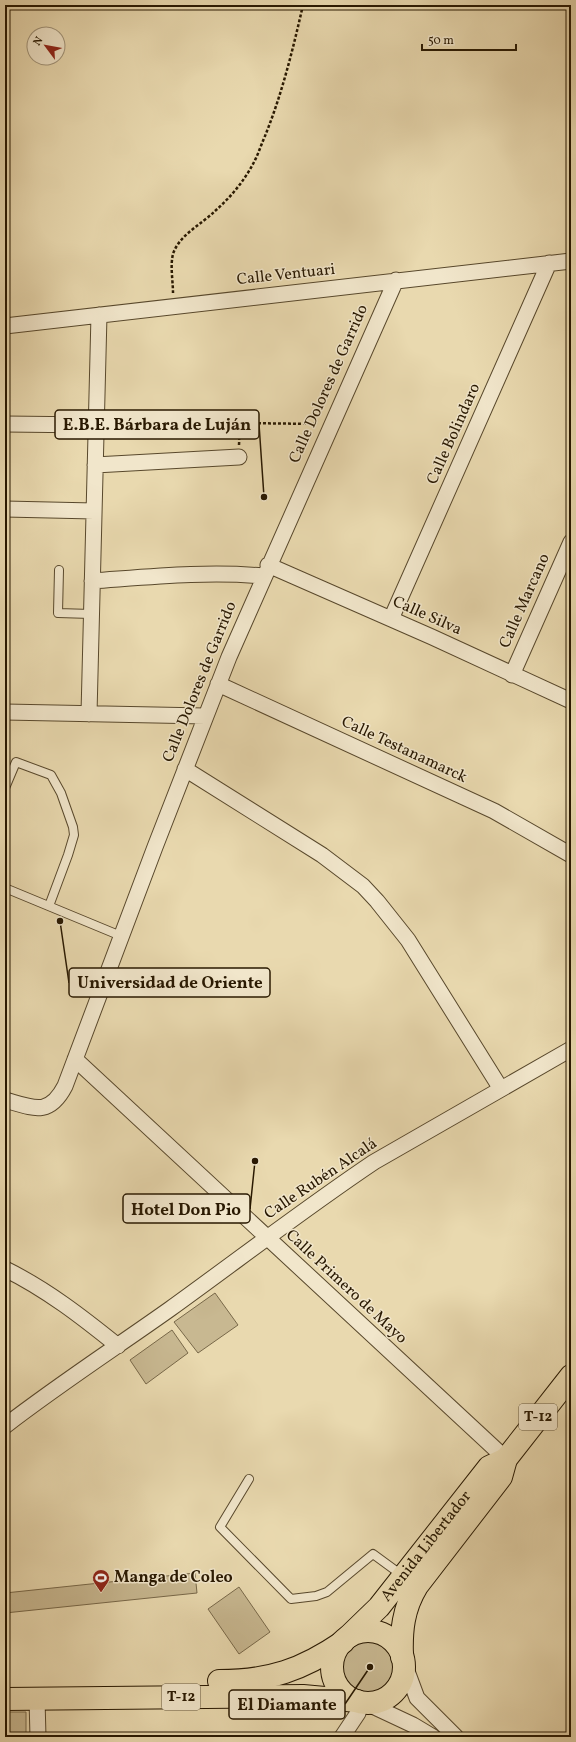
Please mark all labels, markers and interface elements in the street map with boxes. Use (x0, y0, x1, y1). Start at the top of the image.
north arrow (26, 26, 66, 66)
scale bar (422, 26, 516, 52)
text: 50 m (428, 33, 454, 49)
text: N (30, 34, 47, 49)
street label: Calle Ventuari (236, 259, 337, 291)
street label: Calle Dolores de Garrido (284, 301, 374, 467)
street label: Calle Bolindaro (422, 380, 486, 488)
callout: E.B.E. Bárbara de Luján (55, 410, 259, 439)
text: E.B.E. Bárbara de Luján (63, 414, 251, 437)
street label: Calle Marcano (494, 550, 556, 652)
street label: Calle Silva (389, 591, 465, 641)
street label: Calle Dolores de Garrido (158, 598, 242, 766)
street label: Calle Testanamarck (338, 711, 471, 789)
callout: Universidad de Oriente (69, 968, 270, 997)
text: Universidad de Oriente (77, 972, 263, 995)
street label: Calle Rubén Alcalá (260, 1133, 382, 1225)
callout: Hotel Don Pio (123, 1194, 250, 1223)
text: Hotel Don Pio (131, 1199, 241, 1222)
street label: Calle Primero de Mayo (280, 1225, 412, 1349)
road number: T-12 (519, 1404, 557, 1430)
street label: Avenida Libertador (376, 1486, 477, 1607)
place label: Manga de Coleo (114, 1567, 233, 1589)
sports icon: Manga de Coleo (91, 1568, 111, 1593)
road number: T-12 (162, 1684, 200, 1710)
callout: El Diamante (229, 1690, 345, 1719)
text: El Diamante (237, 1694, 337, 1717)

